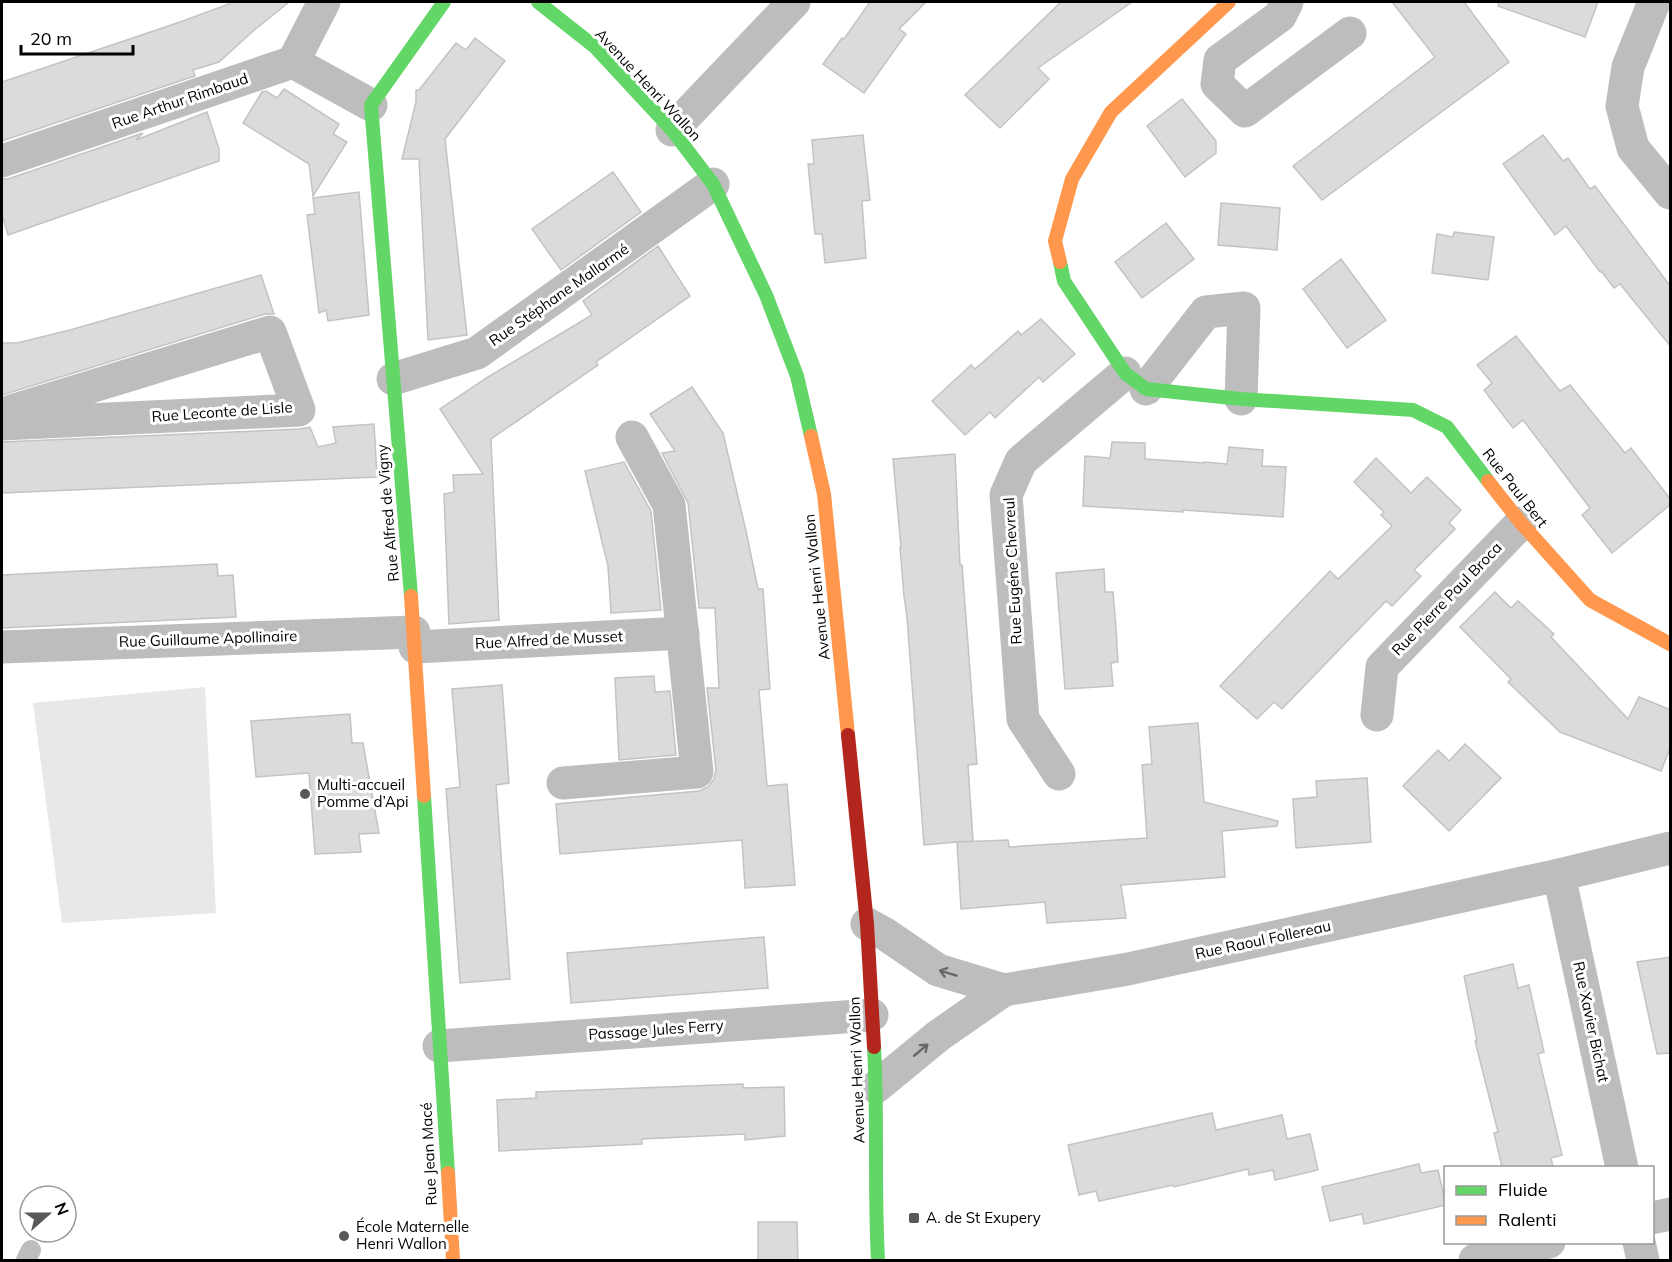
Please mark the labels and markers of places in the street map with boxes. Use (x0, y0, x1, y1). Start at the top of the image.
place label: Multi-accueil Pomme d’Api (317, 775, 409, 811)
marker: Multi-accueil Pomme d’Api (298, 787, 312, 801)
place label: A. de St Exupery (926, 1208, 1041, 1227)
marker: A. de St Exupery (907, 1211, 921, 1225)
place label: École Maternelle Henri Wallon (356, 1217, 469, 1253)
marker: École Maternelle Henri Wallon (337, 1229, 351, 1243)

